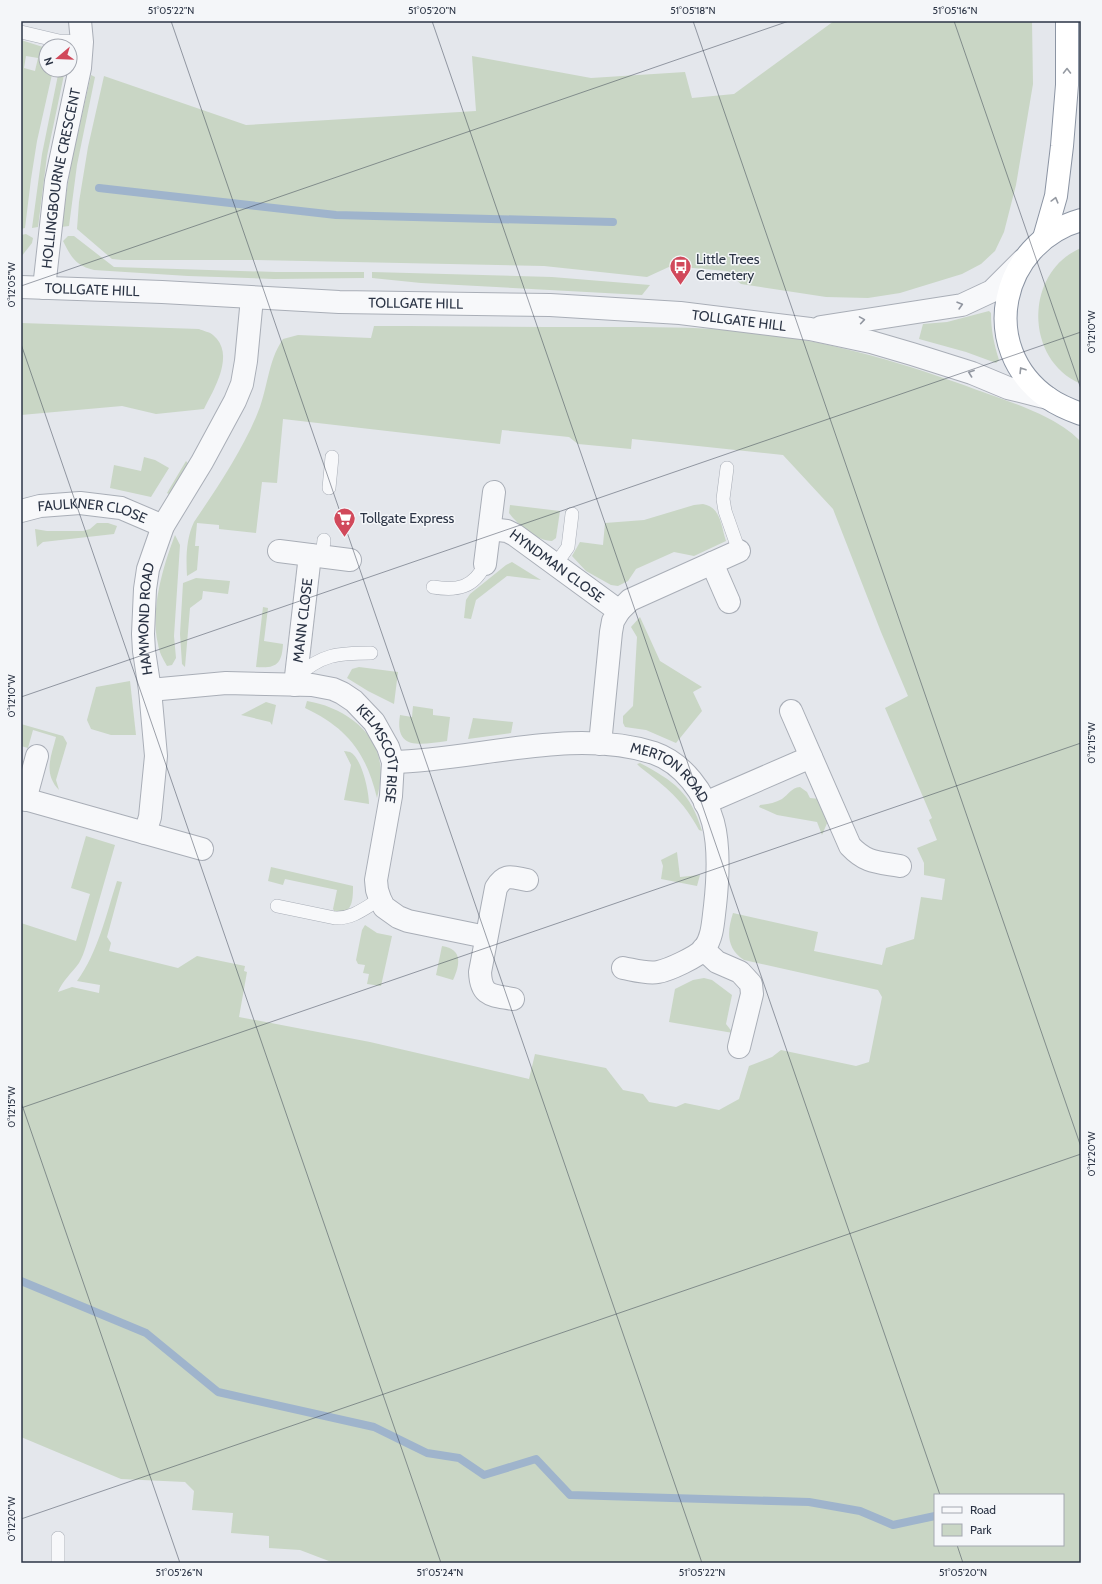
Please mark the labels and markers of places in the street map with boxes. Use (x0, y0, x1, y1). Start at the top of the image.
place label: Little Trees Cemetery (696, 250, 760, 284)
bus stop icon: Little Trees Cemetery (667, 254, 693, 287)
supermarket icon: Tollgate Express (332, 505, 358, 538)
place label: Tollgate Express (360, 509, 455, 527)

